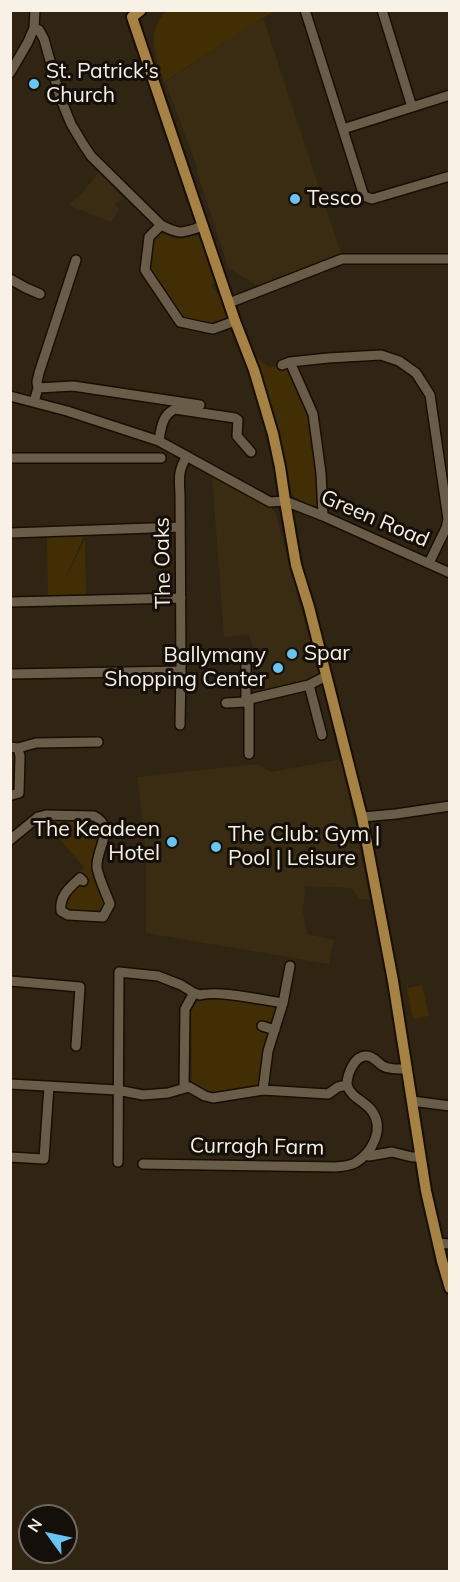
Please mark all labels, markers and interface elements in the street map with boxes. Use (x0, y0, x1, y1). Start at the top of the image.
place label: St. Patrick's Church (46, 59, 159, 109)
marker: St. Patrick's Church (27, 77, 41, 91)
place label: Tesco (307, 186, 362, 212)
marker: Tesco (288, 192, 302, 206)
street label: Green Road (317, 485, 433, 553)
street label: The Oaks (150, 517, 176, 609)
place label: Spar (304, 641, 350, 667)
place label: Ballymany Shopping Center (104, 643, 266, 693)
marker: Spar (285, 647, 299, 661)
marker: Ballymany Shopping Center (271, 661, 285, 675)
place label: The Keadeen Hotel (33, 817, 160, 867)
place label: The Club: Gym | Pool | Leisure (228, 822, 380, 872)
marker: The Keadeen Hotel (165, 835, 179, 849)
marker: The Club: Gym | Pool | Leisure (209, 840, 223, 854)
street label: Curragh Farm (190, 1133, 324, 1161)
north arrow (18, 1504, 78, 1564)
text: N (23, 1515, 46, 1536)

